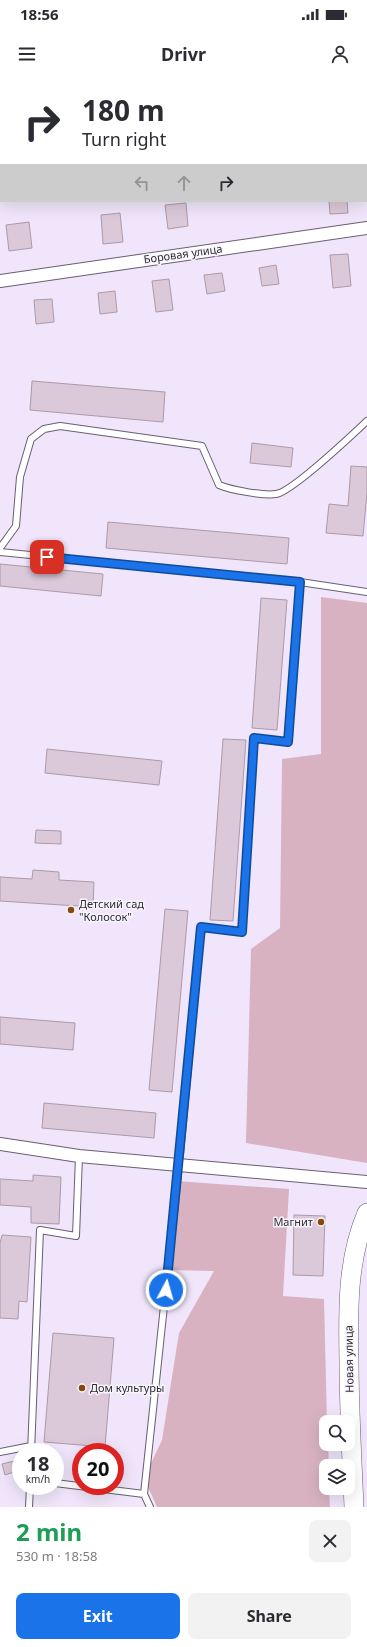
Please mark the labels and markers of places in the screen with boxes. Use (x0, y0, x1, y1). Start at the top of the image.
pin (30, 540, 64, 574)
place label: Детский сад "Колосок" (79, 896, 144, 924)
marker: Детский сад "Колосок" (66, 905, 76, 915)
place label: Магнит (273, 1214, 313, 1229)
marker: Магнит (316, 1217, 326, 1227)
place label: Дом культуры (90, 1380, 164, 1395)
marker: Дом культуры (77, 1383, 87, 1393)

